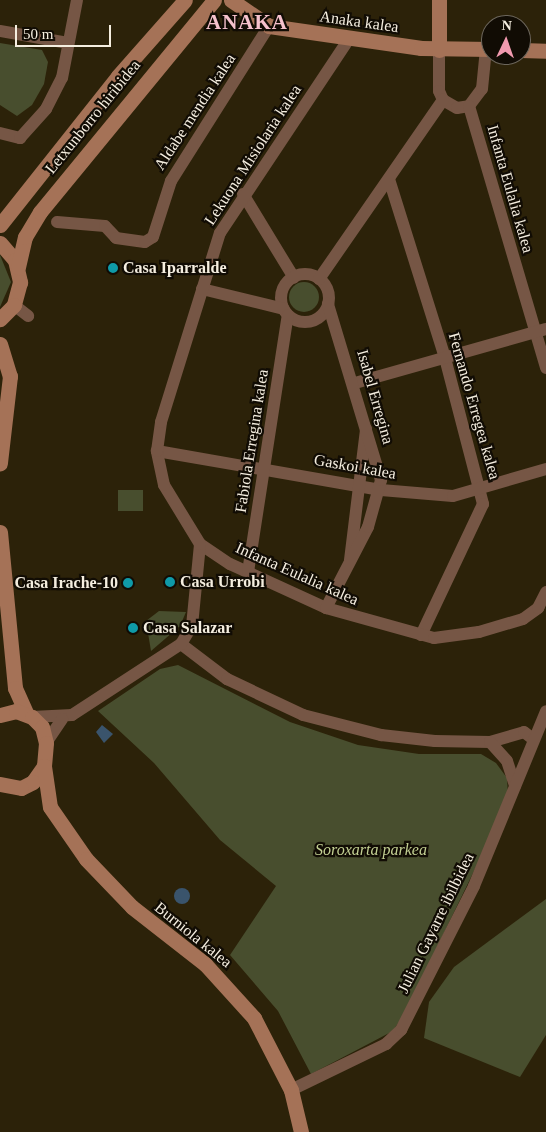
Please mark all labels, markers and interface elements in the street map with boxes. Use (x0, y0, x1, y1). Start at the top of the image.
street label: Anaka kalea (318, 7, 400, 37)
district label: ANAKA (205, 9, 289, 35)
scale bar (18, 15, 114, 47)
north arrow (481, 15, 531, 65)
text: N (501, 18, 512, 33)
text: 50 m (23, 26, 53, 42)
street label: Aldabe mendia kalea (150, 50, 240, 174)
street label: Letxunborro hiribidea (41, 56, 145, 178)
street label: Lekuona Misiolaria kalea (200, 81, 306, 229)
street label: Infanta Eulalia kalea (483, 123, 537, 255)
place label: Casa Iparralde (123, 258, 227, 278)
marker: Casa Iparralde (107, 262, 119, 274)
street label: Fernando Erregea kalea (444, 330, 504, 482)
street label: Isabel Erregina (352, 348, 398, 446)
street label: Fabiola Erregina kalea (231, 368, 273, 514)
street label: Gaskoi kalea (312, 450, 398, 484)
street label: Infanta Eulalia kalea (233, 538, 361, 610)
place label: Casa Urrobi (180, 572, 265, 592)
place label: Casa Irache-10 (14, 573, 118, 593)
marker: Casa Urrobi (164, 576, 176, 588)
marker: Casa Irache-10 (122, 577, 134, 589)
place label: Casa Salazar (143, 618, 232, 638)
marker: Casa Salazar (127, 622, 139, 634)
park label: Soroxarta parkea (315, 840, 427, 860)
street label: Julian Gayarre ibilbidea (394, 850, 478, 996)
street label: Burniola kalea (151, 898, 235, 972)

